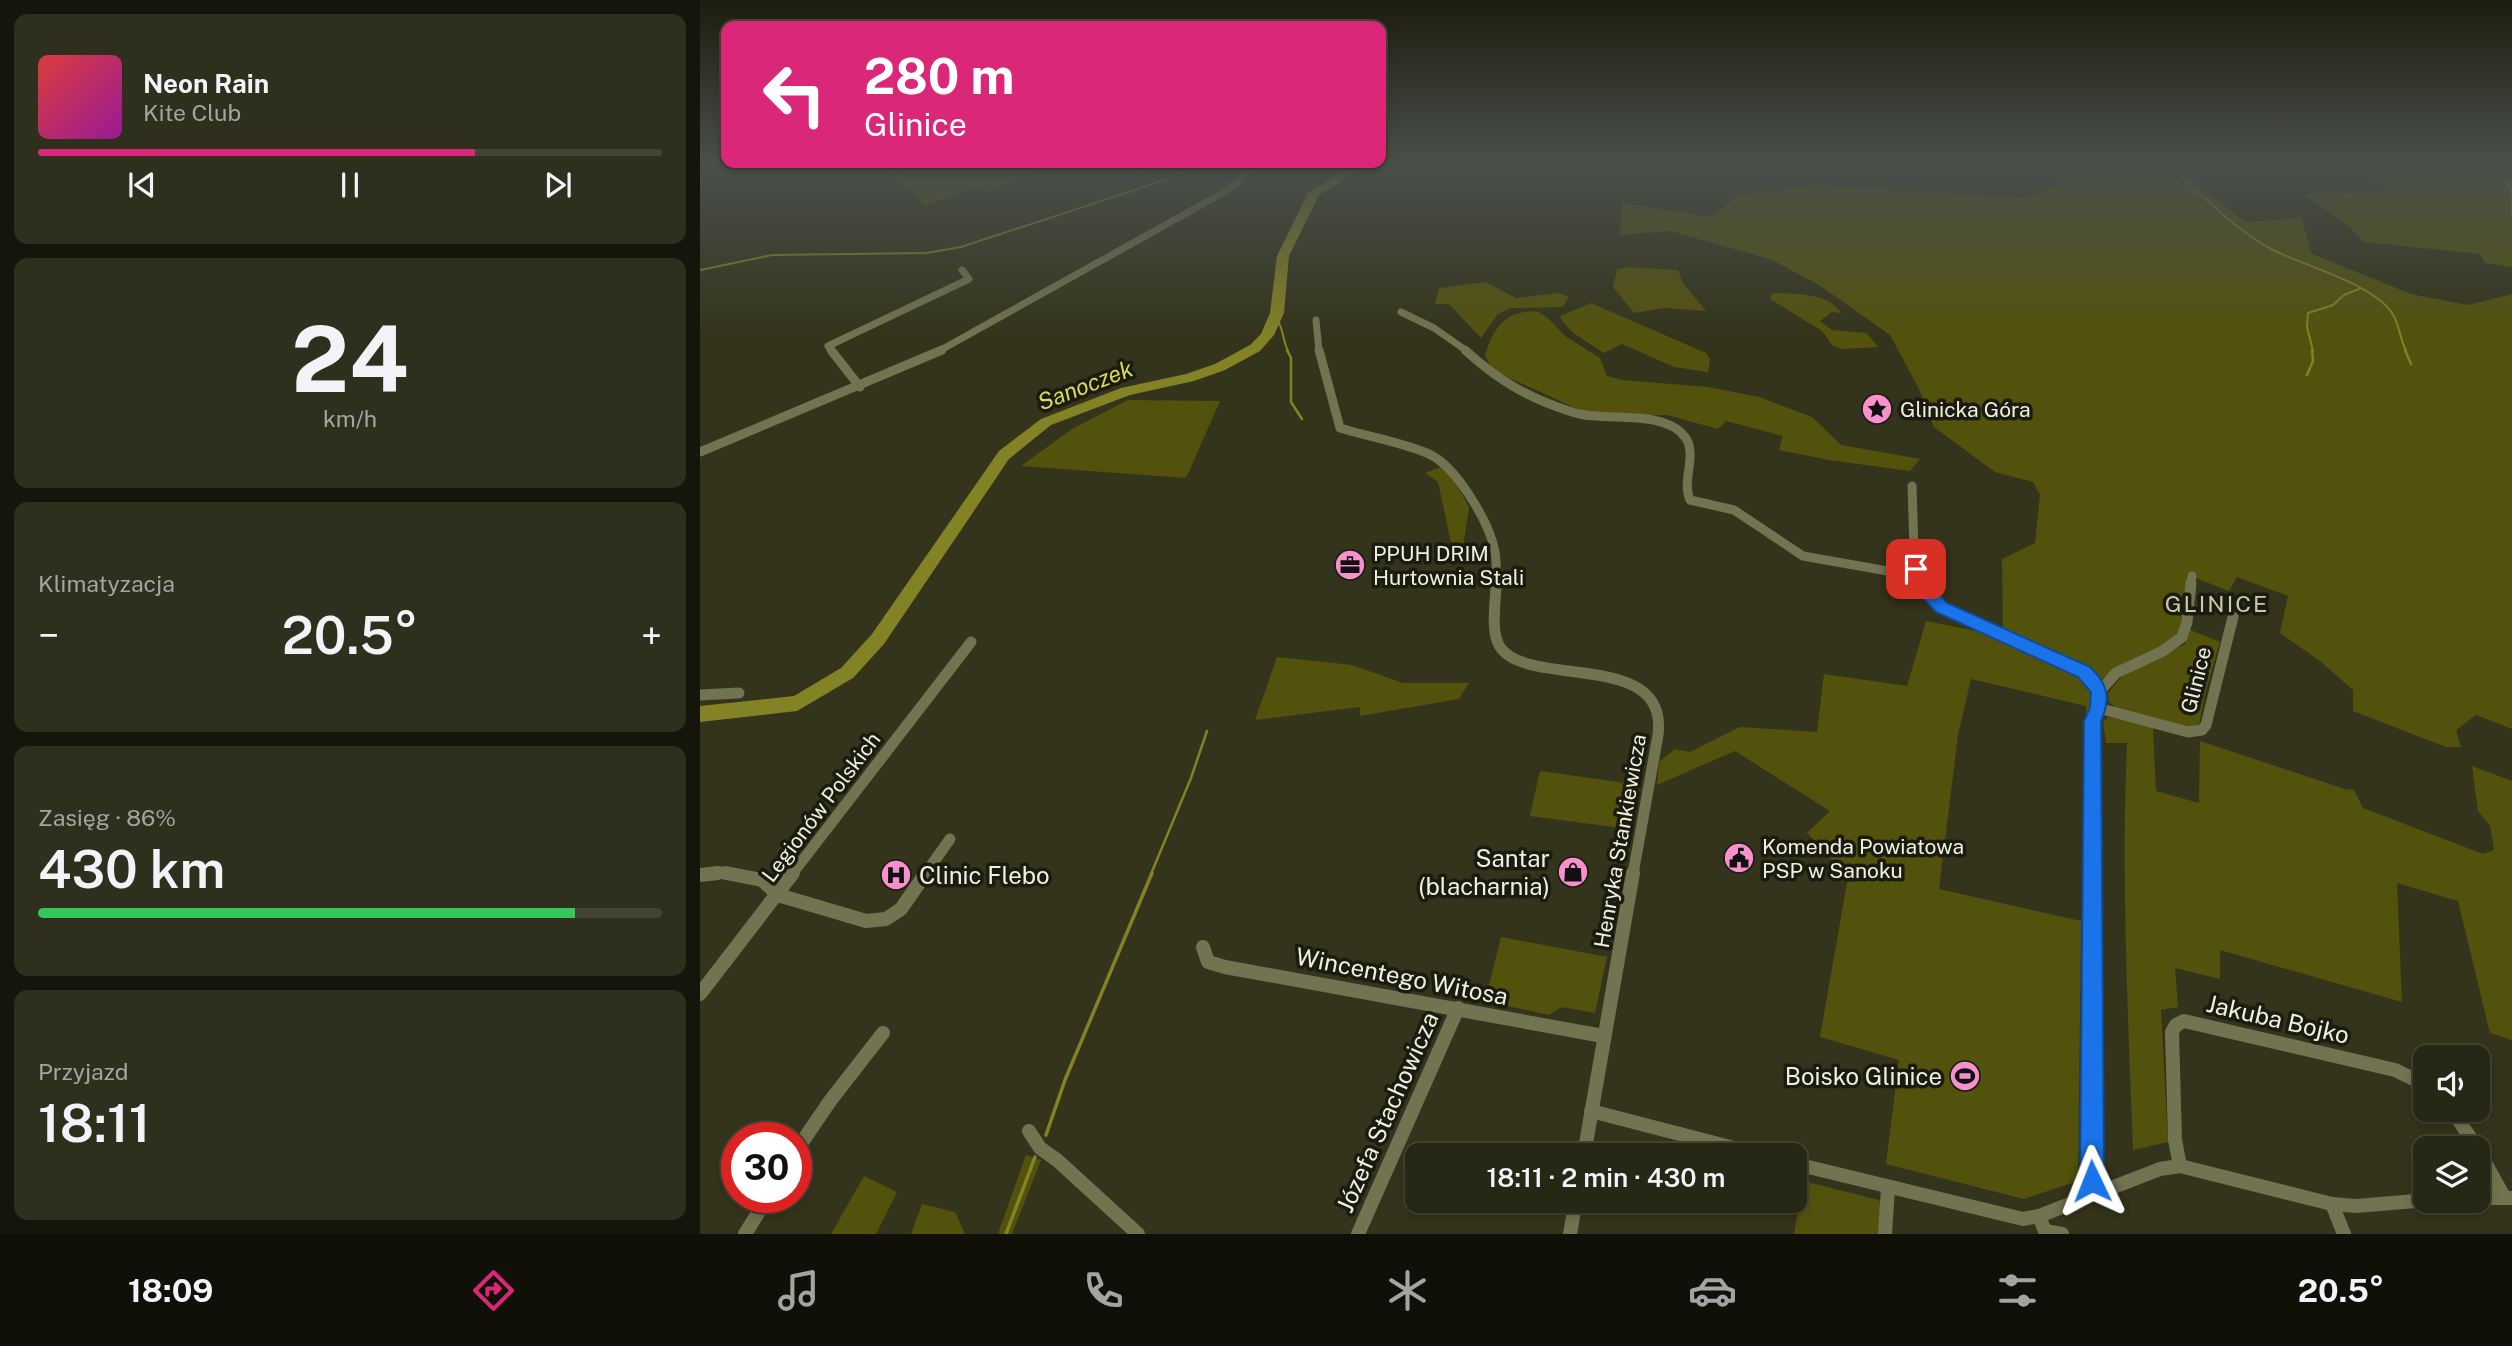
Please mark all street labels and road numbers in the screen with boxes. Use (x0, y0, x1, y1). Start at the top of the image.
street label: Glinice (2176, 644, 2216, 716)
street label: Legionów Polskich (757, 727, 885, 887)
street label: Henryka Stankiewicza (1589, 732, 1651, 950)
street label: Wincentego Witosa (1294, 942, 1510, 1010)
street label: Jakuba Bojko (2204, 989, 2352, 1049)
street label: Józefa Stachowicza (1330, 1007, 1444, 1217)

